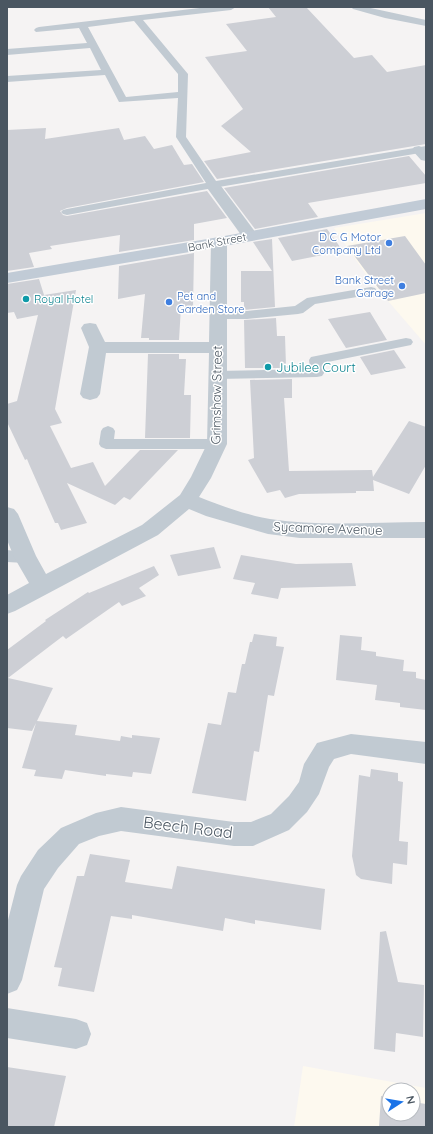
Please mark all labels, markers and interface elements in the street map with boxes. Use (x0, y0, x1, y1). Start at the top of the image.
street label: Bank Street (187, 229, 248, 255)
place label: D C G Motor Company Ltd (312, 230, 382, 257)
marker: D C G Motor Company Ltd (384, 238, 394, 248)
place label: Bank Street Garage (335, 273, 394, 300)
marker: Bank Street Garage (397, 281, 407, 291)
place label: Pet and Garden Store (177, 289, 244, 316)
place label: Royal Hotel (34, 292, 93, 306)
marker: Royal Hotel (21, 294, 31, 304)
marker: Pet and Garden Store (164, 297, 174, 307)
street label: Grimshaw Street (207, 345, 225, 445)
place label: Jubilee Court (276, 359, 356, 375)
marker: Jubilee Court (263, 362, 273, 372)
street label: Sycamore Avenue (273, 518, 383, 538)
street label: Beech Road (142, 812, 234, 842)
north arrow (381, 1082, 421, 1122)
text: N (403, 1095, 418, 1105)

